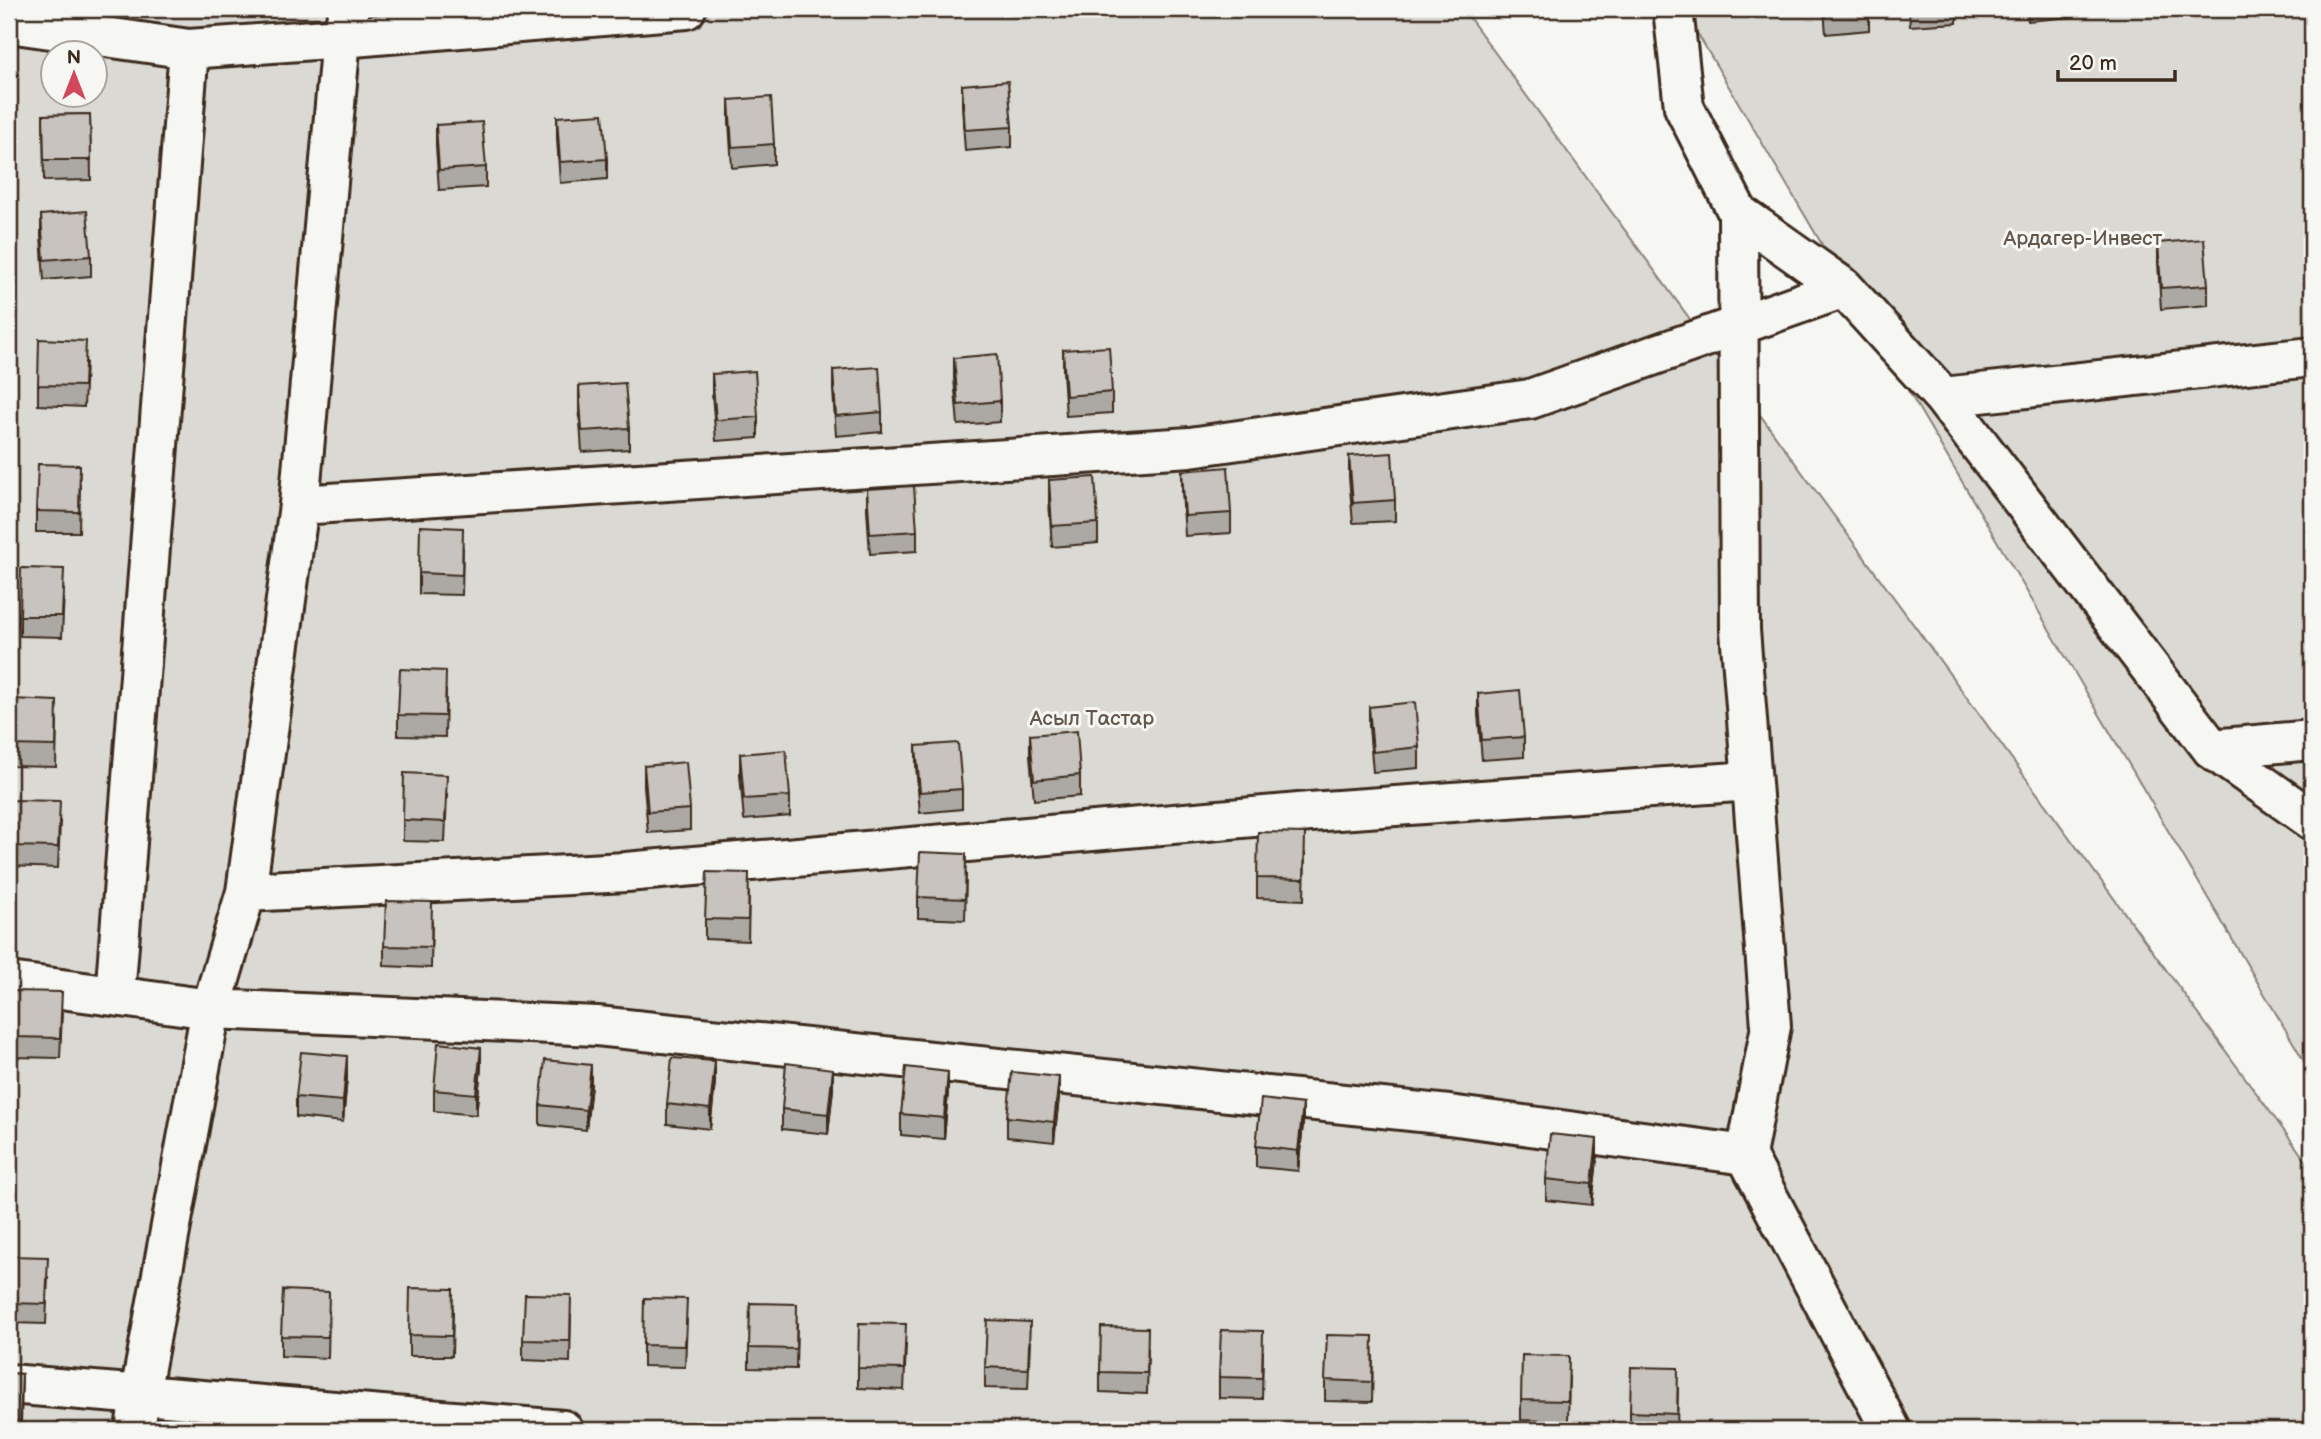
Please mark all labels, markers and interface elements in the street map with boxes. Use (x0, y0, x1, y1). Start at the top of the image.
north arrow (38, 38, 108, 108)
scale bar (2058, 38, 2176, 82)
text: N (67, 47, 81, 70)
text: 20 m (2069, 51, 2117, 76)
park label: Ардагер-Инвест (2003, 226, 2163, 251)
park label: Асыл Тастар (1029, 706, 1154, 731)

